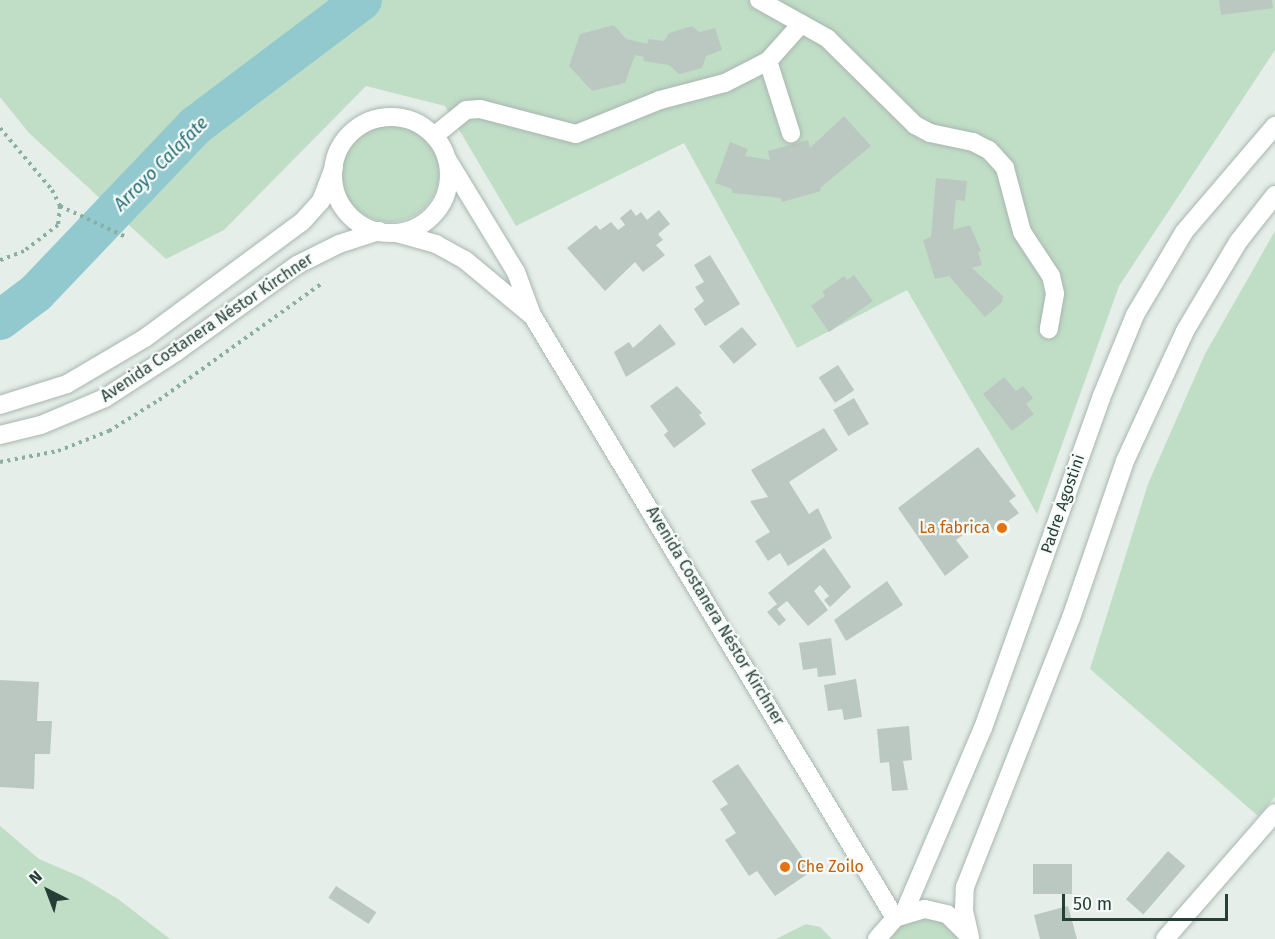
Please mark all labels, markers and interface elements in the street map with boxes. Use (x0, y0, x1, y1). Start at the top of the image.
water label: Arroyo Calafate (110, 113, 212, 215)
street label: Avenida Costanera Néstor Kirchner (97, 250, 317, 406)
street label: Padre Agostini (1037, 452, 1089, 556)
street label: Avenida Costanera Néstor Kirchner (642, 503, 788, 729)
place label: La fabrica (919, 518, 990, 538)
marker: La fabrica (995, 521, 1009, 535)
place label: Che Zoilo (797, 857, 864, 877)
marker: Che Zoilo (778, 860, 792, 874)
north arrow (18, 861, 78, 921)
text: N (25, 867, 46, 888)
scale bar (1065, 882, 1232, 920)
text: 50 m (1073, 893, 1112, 915)

